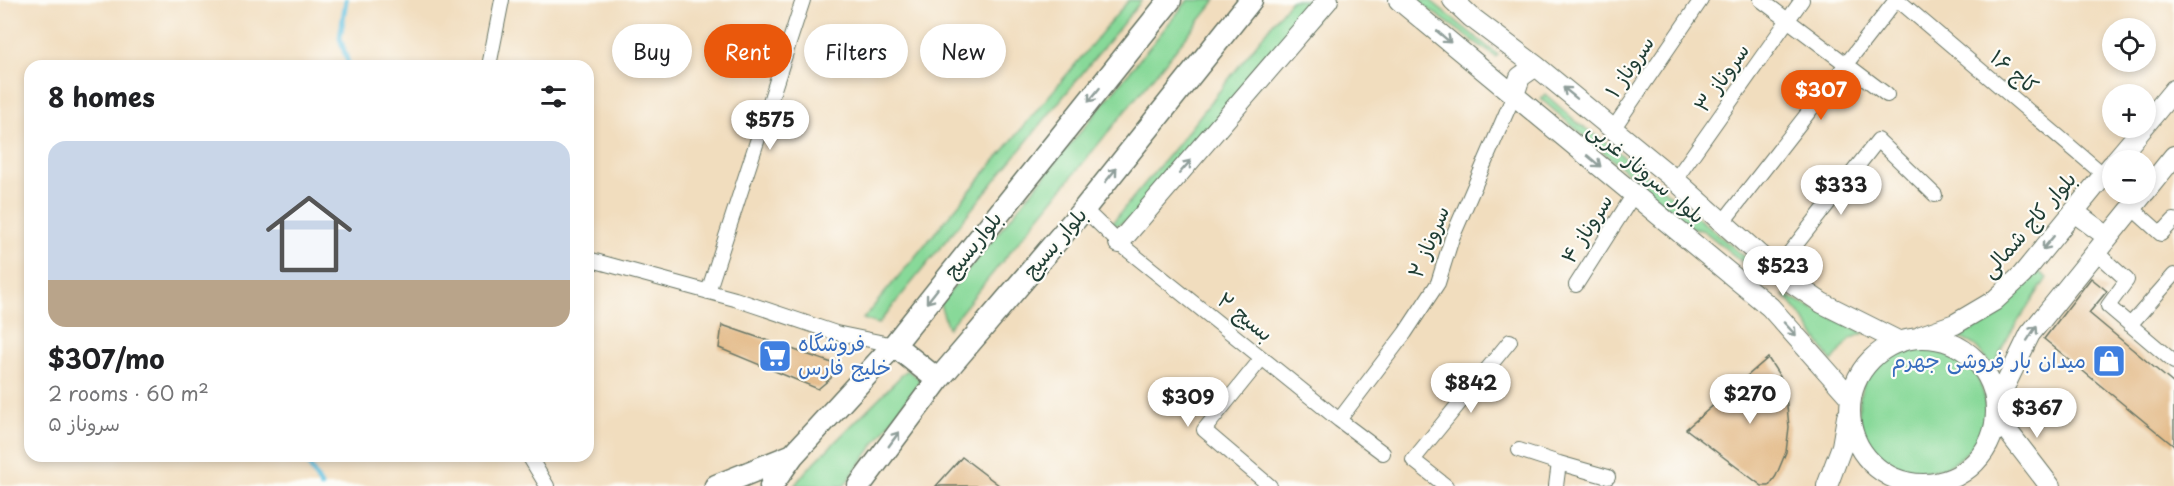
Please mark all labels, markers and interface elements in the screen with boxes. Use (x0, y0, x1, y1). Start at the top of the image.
map controls (2102, 18, 2156, 204)
button: locate (2102, 18, 2156, 72)
chip: Buy (612, 24, 692, 78)
chip: Rent (704, 24, 792, 78)
chip: Filters (804, 24, 908, 78)
chip: New (920, 24, 1006, 78)
street label: سروناز ۱ (1596, 28, 1661, 103)
one-way arrow (1436, 31, 1452, 44)
street label: سروناز ۳ (1685, 36, 1756, 118)
street label: کاج ۱۶ (1984, 41, 2047, 100)
pin: $307 (1785, 70, 1857, 121)
text: $307 (1795, 74, 1847, 104)
text: 8 homes (48, 77, 155, 116)
icon: filters (537, 80, 570, 113)
button: + (2102, 84, 2156, 138)
one-way arrow (1088, 87, 1101, 103)
one-way arrow (1562, 87, 1578, 100)
pin: $575 (734, 100, 806, 151)
text: $575 (745, 104, 795, 134)
street label: بلوار سروناز غربی (1582, 113, 1713, 230)
button: − (2102, 150, 2156, 204)
one-way arrow (1586, 155, 1602, 168)
one-way arrow (1178, 160, 1192, 175)
street label: بلوار کاج شمالی (1972, 163, 2083, 284)
pin: $333 (1805, 165, 1877, 216)
one-way arrow (1105, 167, 1118, 183)
text: $333 (1815, 169, 1867, 199)
icon: home (255, 180, 363, 288)
street label: سروناز ۴ (1551, 187, 1619, 269)
street label: بلوار بسیج (1014, 199, 1093, 284)
street label: سروناز ۲ (1398, 200, 1456, 282)
street label: بلواربسیج (934, 203, 1009, 284)
one-way arrow (2041, 235, 2055, 250)
pin: $523 (1747, 246, 1819, 297)
text: $523 (1757, 250, 1809, 280)
street label: بسیج ۲ (1211, 283, 1281, 348)
one-way arrow (926, 287, 939, 303)
one-way arrow (1783, 321, 1797, 336)
one-way arrow (2025, 325, 2038, 342)
place label: فروشگاه خلیج فارس (798, 326, 891, 382)
supermarket icon: فروشگاه خلیج فارس (757, 338, 793, 374)
text: $307/mo (48, 339, 165, 378)
place label: میدان بار فروشی جهرم (1891, 343, 2086, 377)
shop icon: میدان بار فروشی جهرم (2091, 343, 2127, 379)
pin: $842 (1435, 363, 1507, 414)
text: $842 (1445, 367, 1497, 397)
pin: $270 (1714, 374, 1786, 425)
pin: $309 (1152, 377, 1224, 428)
text: 2 rooms · 60 m² (48, 378, 209, 408)
text: $270 (1724, 378, 1776, 408)
text: $309 (1162, 381, 1214, 411)
pin: $367 (2001, 388, 2073, 439)
text: $367 (2012, 392, 2062, 422)
text: سروناز ۵ (48, 408, 120, 438)
one-way arrow (887, 431, 900, 447)

